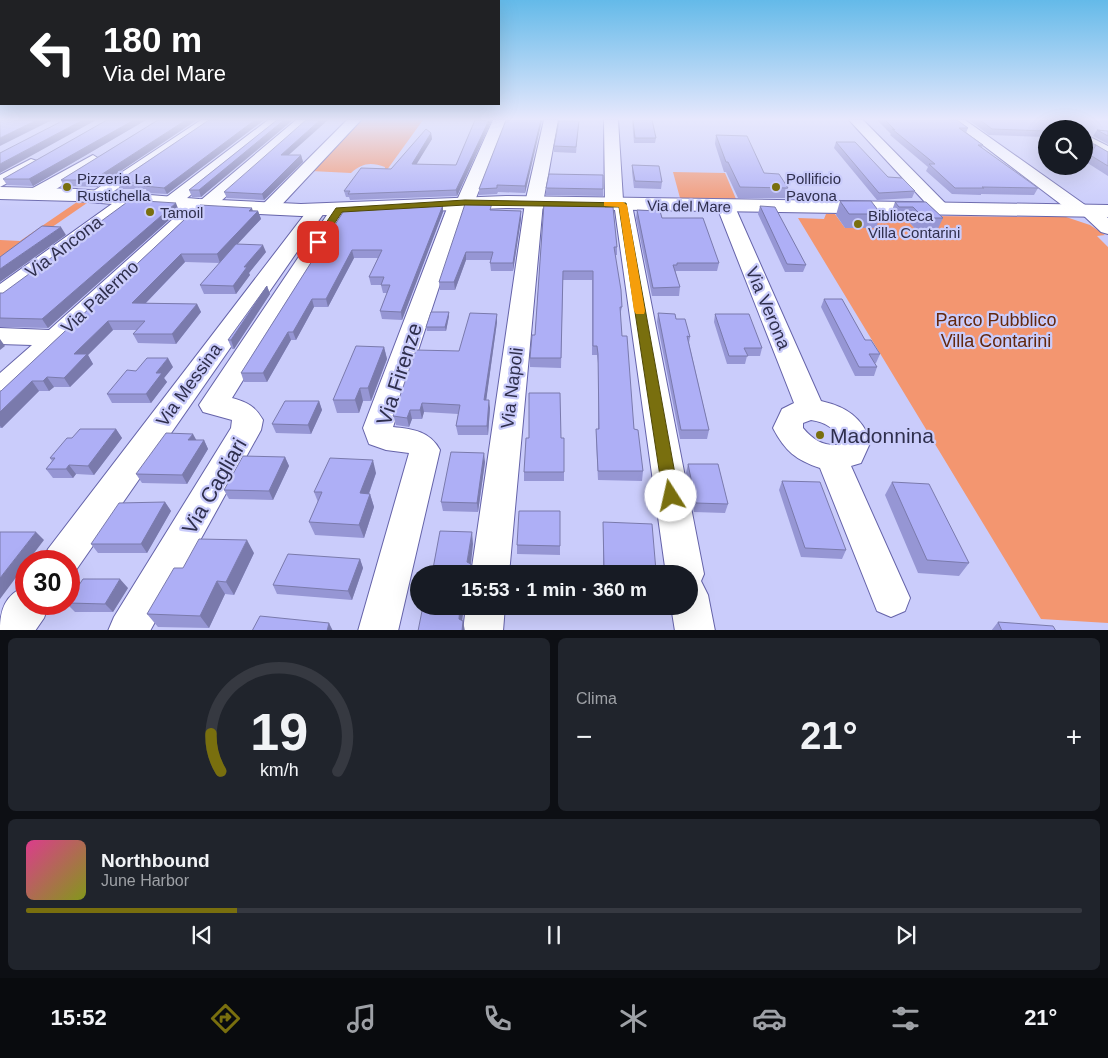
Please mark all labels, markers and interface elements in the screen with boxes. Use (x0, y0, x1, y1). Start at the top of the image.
icon: left (20, 20, 85, 85)
text: 180 m (103, 20, 202, 59)
text: Via del Mare (103, 61, 226, 86)
map controls (1038, 120, 1093, 175)
button: search (1038, 120, 1093, 175)
place label: Pizzeria La Rustichella (77, 170, 152, 204)
place label: Pollificio Pavona (786, 170, 841, 204)
marker: Pizzeria La Rustichella (61, 181, 73, 193)
marker: Pollificio Pavona (770, 181, 782, 193)
street label: Via del Mare (647, 197, 731, 215)
place label: Tamoil (160, 204, 203, 221)
marker: Tamoil (144, 206, 156, 218)
place label: Biblioteca Villa Contarini (868, 207, 960, 241)
street label: Via Ancona (22, 211, 107, 282)
marker: Biblioteca Villa Contarini (852, 218, 864, 230)
pin (297, 221, 339, 263)
icon: arrive (304, 228, 332, 256)
street label: Via Palermo (57, 256, 143, 338)
street label: Via Verona (742, 264, 795, 353)
park label: Parco Pubblico Villa Contarini (935, 310, 1057, 351)
street label: Via Firenze (372, 320, 426, 428)
street label: Via Messina (152, 339, 226, 430)
street label: Via Napoli (497, 346, 527, 430)
place label: Madonnina (830, 424, 934, 447)
marker: Madonnina (814, 429, 826, 441)
street label: Via Cagliari (177, 434, 251, 538)
position arrow (644, 469, 696, 521)
speed limit sign: 30 (15, 550, 80, 615)
text: 15:53 · 1 min · 360 m (461, 579, 647, 600)
text: Clima (576, 690, 617, 707)
text: 19 (250, 703, 308, 761)
text: 21° (800, 715, 858, 757)
text: − (576, 721, 592, 752)
text: + (1066, 721, 1082, 752)
text: km/h (260, 760, 298, 780)
text: Northbound (101, 850, 210, 871)
text: June Harbor (101, 872, 189, 889)
icon: previous (188, 921, 216, 949)
icon: pause (540, 921, 568, 949)
icon: next (892, 921, 920, 949)
icon: directions (208, 1001, 243, 1036)
icon: music (344, 1001, 379, 1036)
icon: phone (480, 1001, 515, 1036)
icon: climate (616, 1001, 651, 1036)
icon: car (752, 1001, 787, 1036)
icon: filters (888, 1001, 923, 1036)
text: 15:52 (51, 1005, 107, 1030)
text: 21° (1024, 1005, 1057, 1030)

